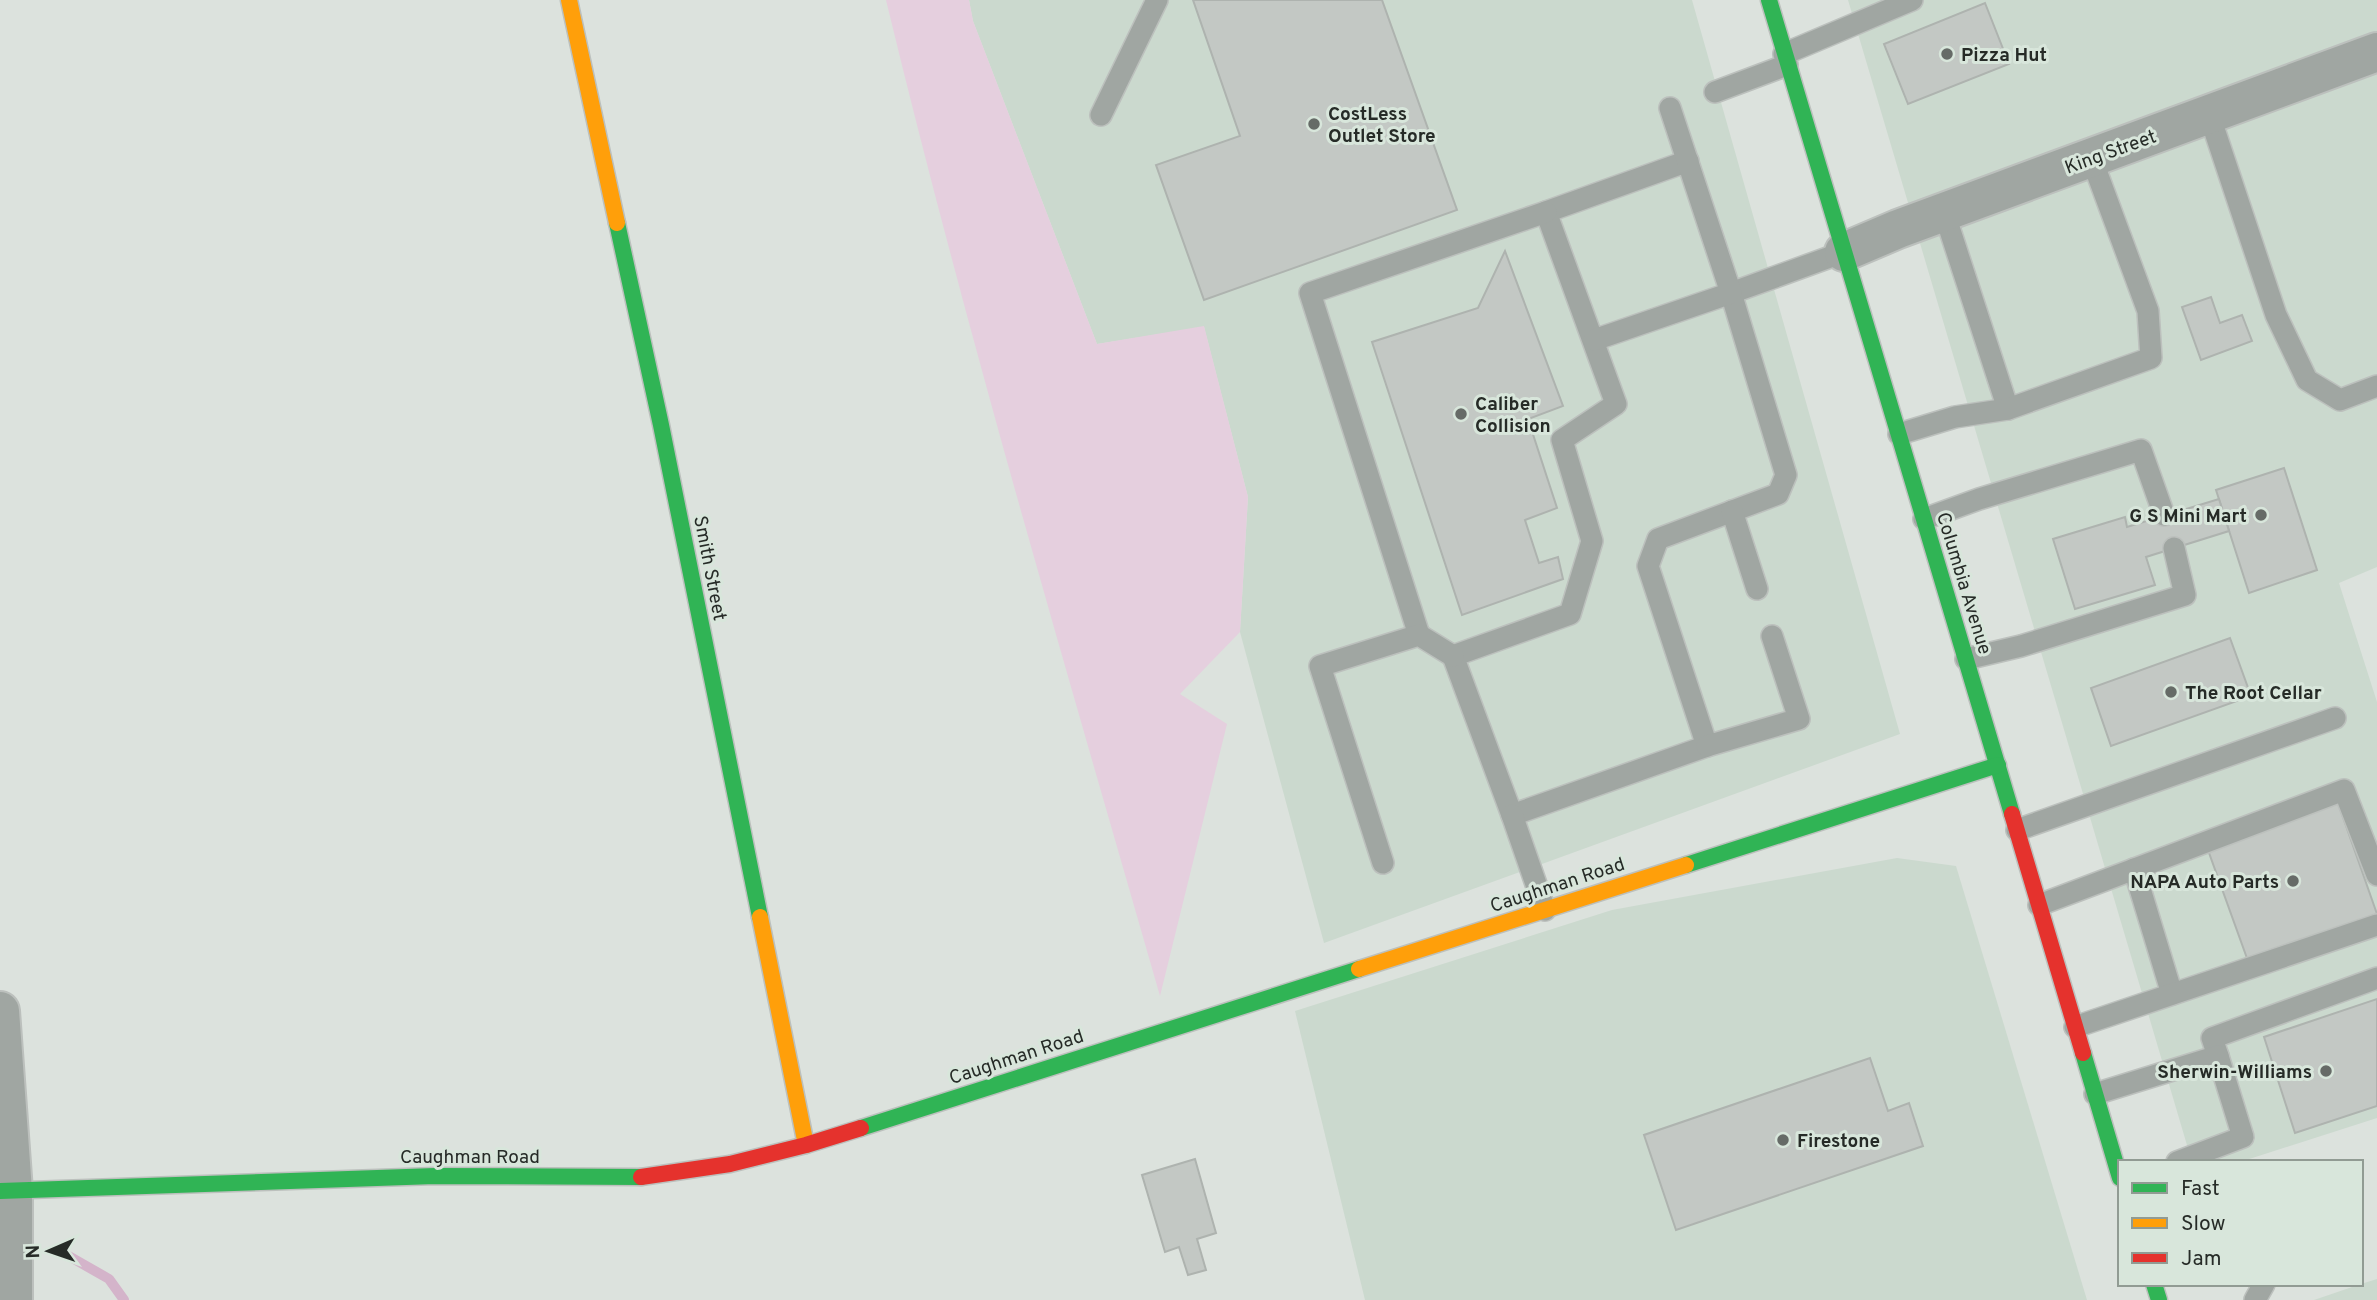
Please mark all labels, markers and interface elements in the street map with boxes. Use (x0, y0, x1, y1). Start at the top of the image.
place label: Pizza Hut (1961, 44, 2047, 68)
marker: Pizza Hut (1939, 46, 1955, 62)
place label: CostLess Outlet Store (1328, 103, 1436, 149)
marker: CostLess Outlet Store (1306, 116, 1322, 132)
street label: King Street (2062, 125, 2160, 181)
place label: Caliber Collision (1475, 393, 1551, 439)
marker: Caliber Collision (1453, 406, 1469, 422)
place label: G S Mini Mart (2129, 505, 2247, 529)
marker: G S Mini Mart (2253, 507, 2269, 523)
street label: Columbia Avenue (1930, 509, 1996, 658)
street label: Smith Street (687, 514, 731, 623)
place label: The Root Cellar (2185, 682, 2322, 706)
marker: The Root Cellar (2163, 684, 2179, 700)
street label: Caughman Road (1487, 853, 1628, 919)
place label: NAPA Auto Parts (2130, 871, 2279, 895)
marker: NAPA Auto Parts (2285, 873, 2301, 889)
street label: Caughman Road (946, 1025, 1087, 1091)
place label: Sherwin-Williams (2157, 1061, 2312, 1085)
marker: Sherwin-Williams (2318, 1063, 2334, 1079)
place label: Firestone (1797, 1130, 1880, 1154)
marker: Firestone (1775, 1132, 1791, 1148)
street label: Caughman Road (400, 1146, 540, 1170)
legend (2118, 1160, 2363, 1286)
text: Fast (2181, 1176, 2220, 1203)
text: Slow (2181, 1211, 2226, 1238)
north arrow (14, 1216, 84, 1286)
text: N (22, 1244, 46, 1259)
text: Jam (2181, 1246, 2222, 1273)

